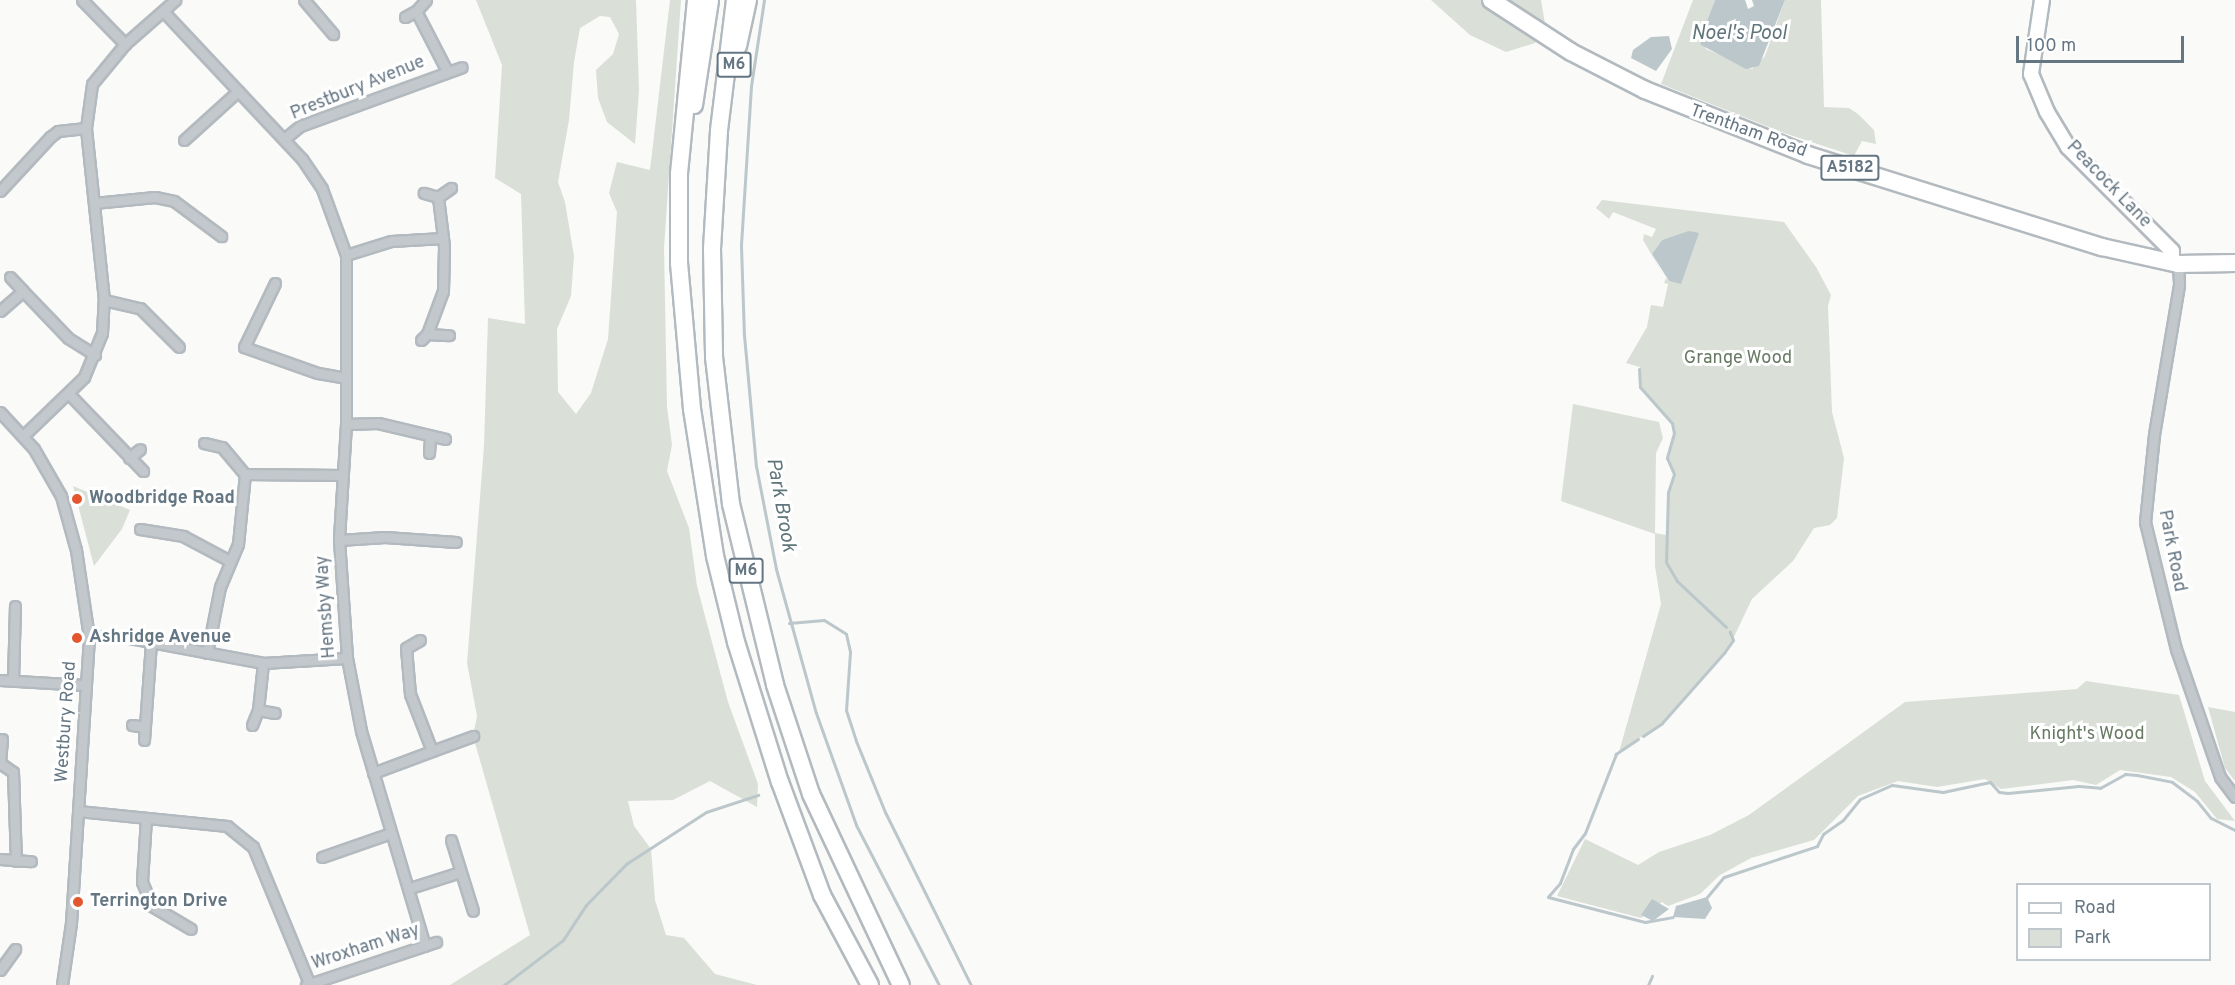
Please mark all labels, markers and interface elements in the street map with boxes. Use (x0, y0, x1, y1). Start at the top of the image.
water label: Noel's Pool (1691, 22, 1787, 46)
scale bar (2019, 24, 2187, 62)
text: 100 m (2027, 35, 2076, 58)
street label: Prestbury Avenue (287, 52, 429, 126)
road number: M6 (716, 52, 752, 78)
street label: Trentham Road (1687, 101, 1809, 163)
street label: Peacock Lane (2061, 137, 2155, 233)
road number: A5182 (1820, 155, 1880, 181)
park label: Grange Wood (1684, 348, 1792, 370)
water label: Park Brook (760, 456, 800, 554)
place label: Woodbridge Road (89, 488, 235, 510)
marker: Woodbridge Road (70, 492, 84, 506)
street label: Park Road (2152, 508, 2190, 594)
street label: Hemsby Way (313, 555, 341, 659)
road number: M6 (728, 558, 764, 584)
place label: Ashridge Avenue (89, 627, 232, 649)
marker: Ashridge Avenue (70, 631, 84, 645)
street label: Westbury Road (52, 660, 82, 784)
park label: Knight's Wood (2029, 724, 2145, 746)
legend (2016, 883, 2211, 961)
place label: Terrington Drive (90, 891, 228, 913)
marker: Terrington Drive (71, 895, 85, 909)
text: Road (2074, 897, 2116, 920)
street label: Wroxham Way (309, 920, 423, 976)
text: Park (2074, 927, 2111, 950)

